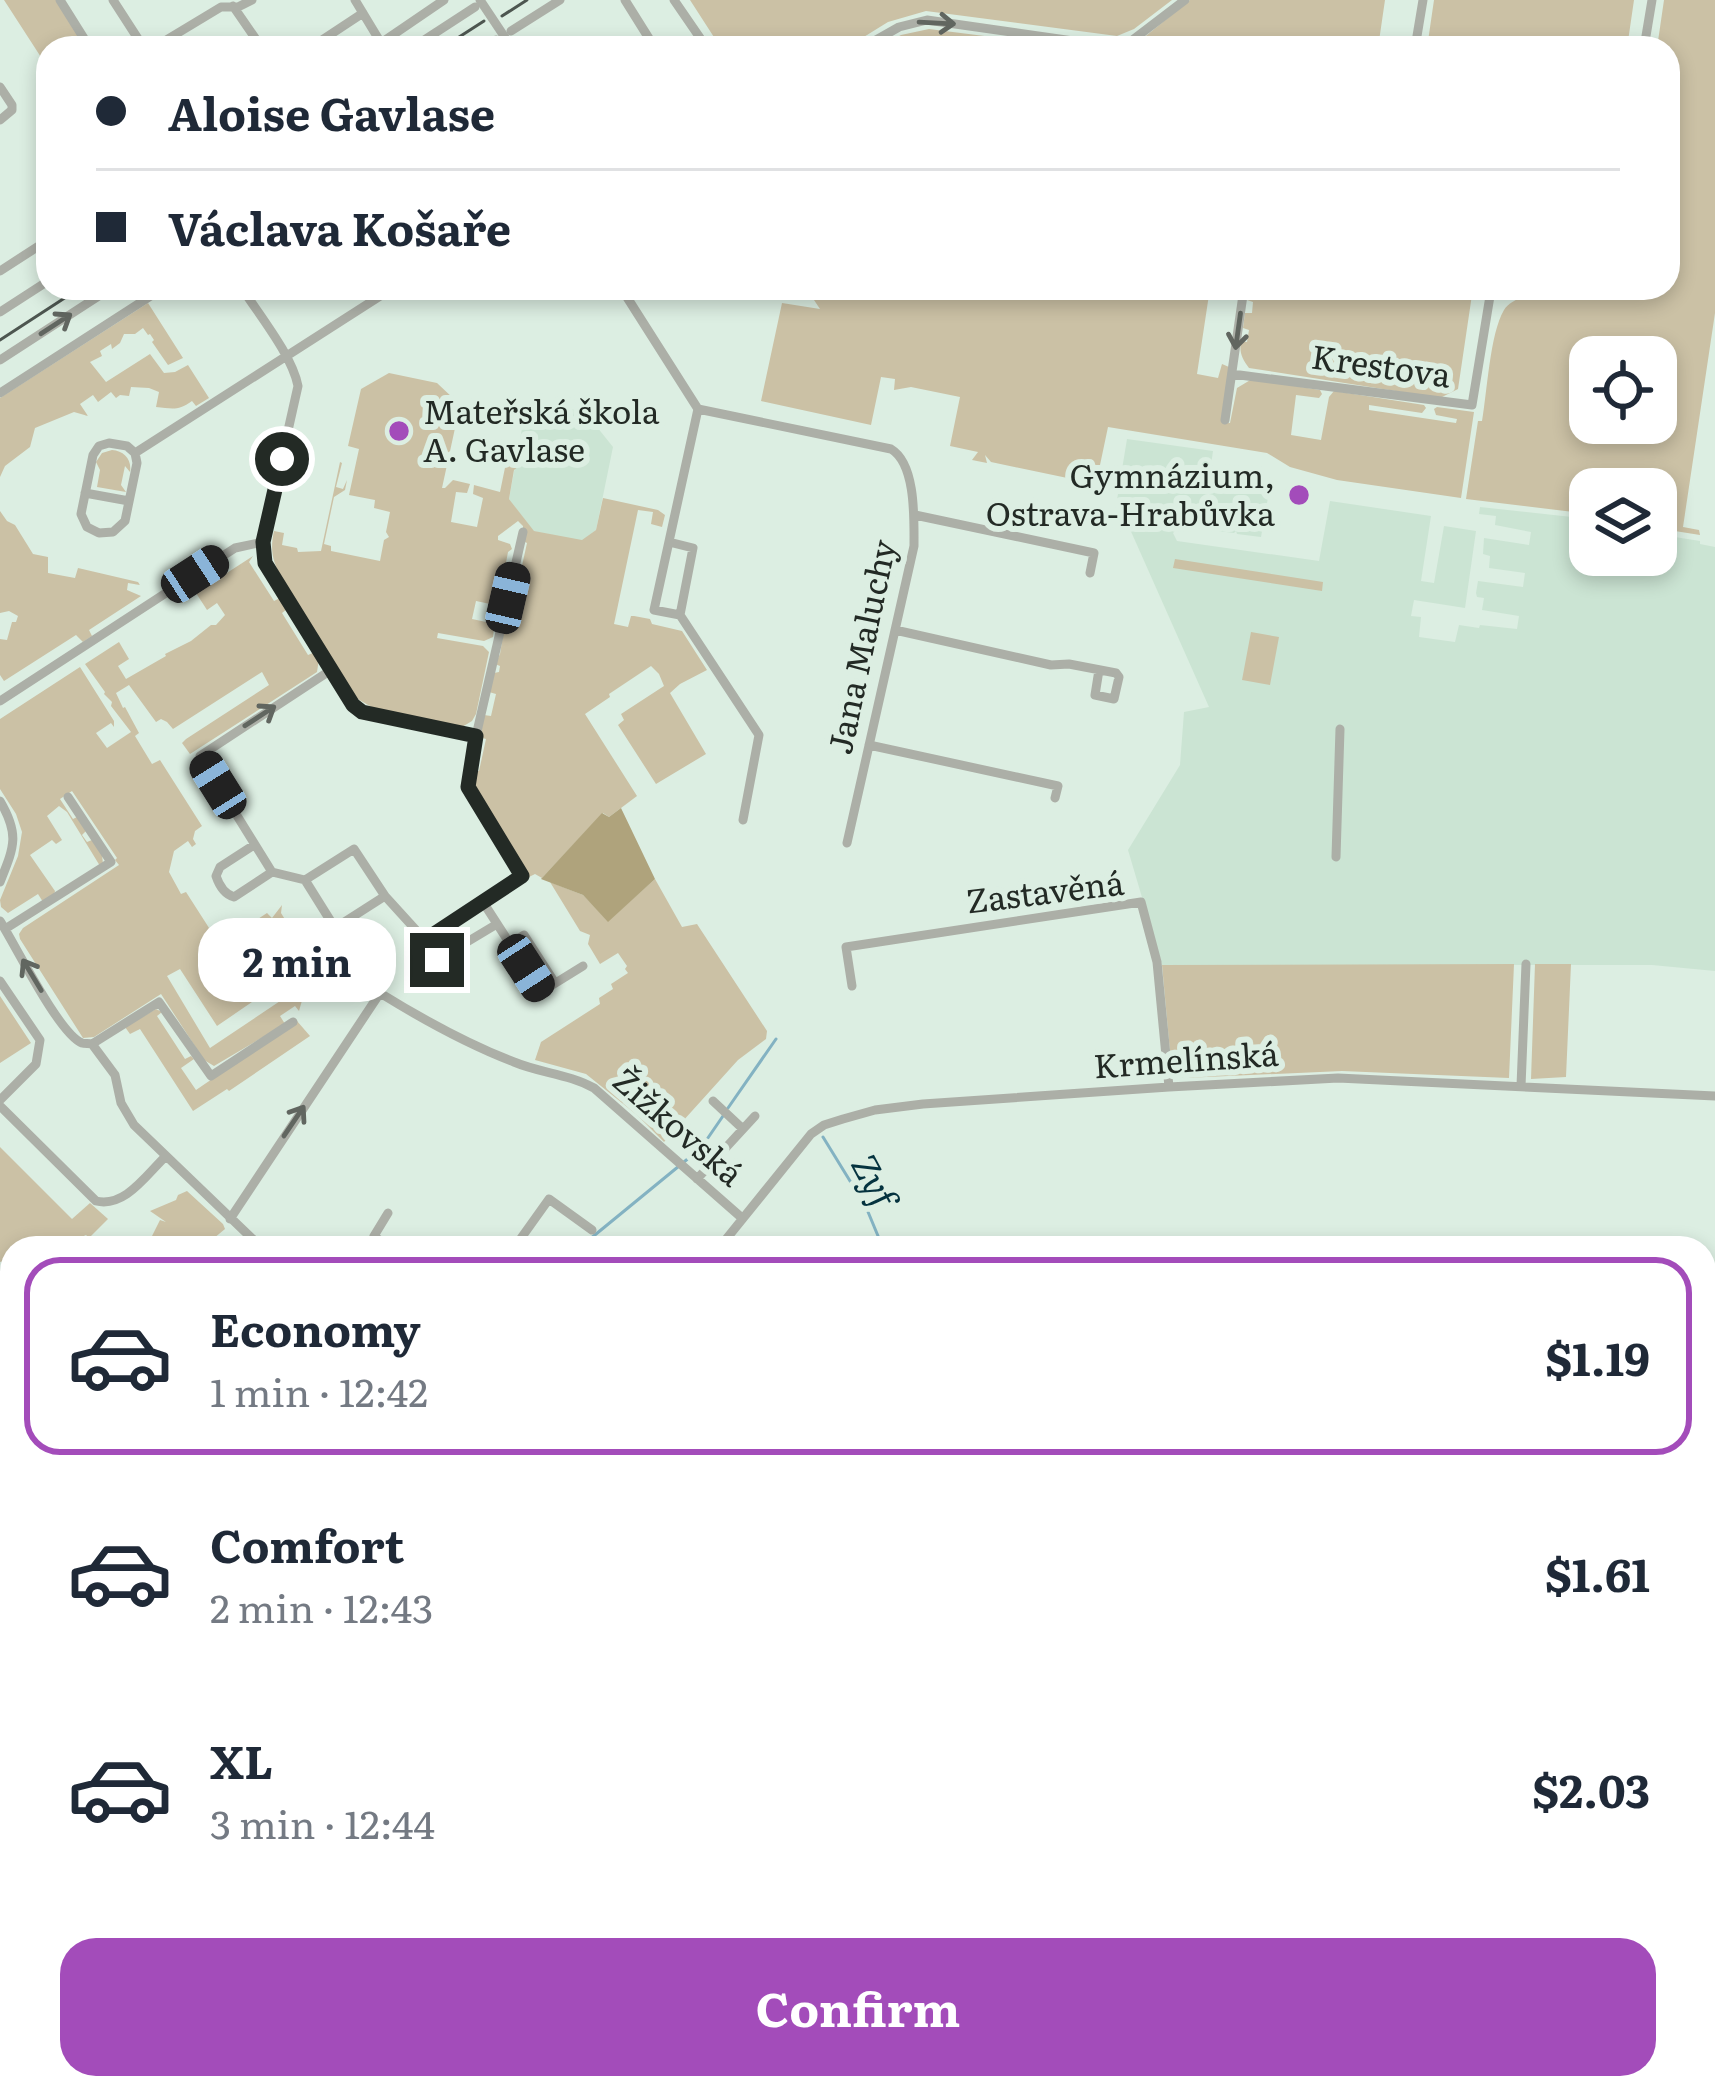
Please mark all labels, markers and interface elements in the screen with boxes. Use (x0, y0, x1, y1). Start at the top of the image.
one-way arrow (917, 12, 956, 35)
text: Aloise Gavlase (168, 78, 495, 145)
text: Václava Košaře (168, 193, 511, 260)
one-way arrow (1226, 311, 1249, 350)
one-way arrow (38, 312, 72, 336)
street label: Krestova (1309, 330, 1454, 398)
map controls (1569, 336, 1677, 576)
button: locate (1569, 336, 1677, 444)
place label: Mateřská škola A. Gavlase (423, 385, 660, 472)
marker: Mateřská škola A. Gavlase (386, 418, 412, 444)
route start (255, 432, 309, 486)
place label: Gymnázium, Ostrava-Hrabůvka (986, 449, 1275, 536)
button: layers (1569, 468, 1677, 576)
marker: Gymnázium, Ostrava-Hrabůvka (1286, 482, 1312, 508)
street label: Jana Maluchy (813, 535, 906, 758)
car (155, 539, 235, 609)
car (482, 559, 534, 637)
one-way arrow (242, 704, 276, 729)
car (184, 745, 252, 825)
street label: Zastavěná (963, 856, 1126, 923)
callout: 2 min (197, 918, 395, 1002)
car (491, 928, 561, 1008)
text: 2 min (243, 931, 351, 989)
route end (410, 933, 464, 987)
one-way arrow (20, 958, 44, 993)
street label: Krmelínská (1092, 1027, 1280, 1088)
street label: Žižkovská (604, 1055, 756, 1196)
one-way arrow (282, 1105, 307, 1139)
water label: Zyf (840, 1143, 914, 1219)
text: Economy (210, 1294, 421, 1361)
icon: car (66, 1302, 174, 1410)
text: $1.19 (1545, 1323, 1650, 1390)
text: 1 min · 12:42 (210, 1361, 428, 1419)
text: Comfort (210, 1510, 404, 1577)
icon: car (66, 1518, 174, 1626)
text: $1.61 (1545, 1539, 1650, 1606)
text: 2 min · 12:43 (210, 1577, 433, 1635)
text: XL (210, 1726, 273, 1793)
icon: car (66, 1734, 174, 1842)
text: $2.03 (1532, 1755, 1650, 1822)
text: 3 min · 12:44 (210, 1793, 435, 1851)
button: Confirm (60, 1938, 1656, 2076)

